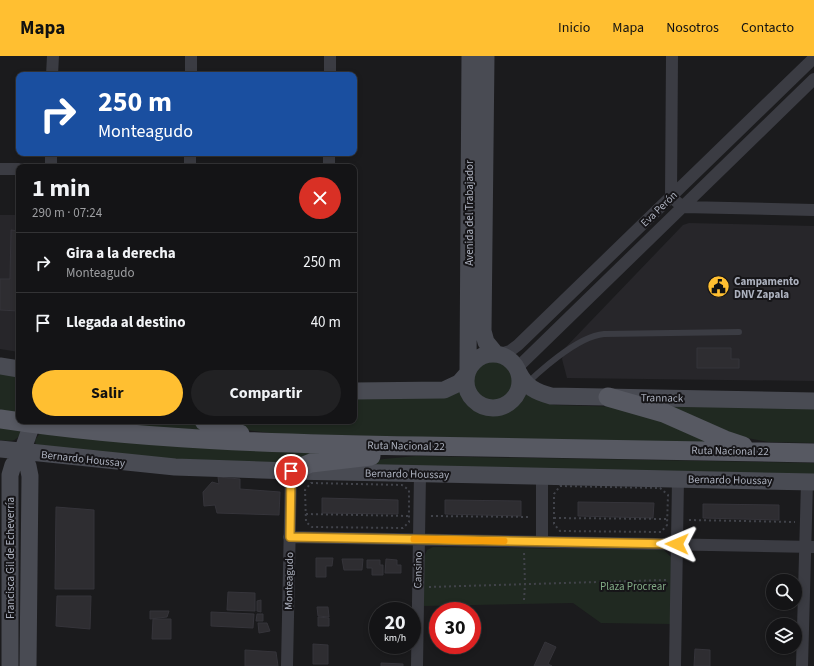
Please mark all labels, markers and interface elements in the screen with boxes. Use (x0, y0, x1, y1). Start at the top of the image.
text: Mapa (20, 15, 65, 42)
text: Inicio (558, 18, 590, 38)
text: Mapa (612, 18, 644, 38)
text: Nosotros (666, 18, 719, 38)
text: Contacto (741, 18, 794, 38)
text: 250 m (98, 82, 172, 122)
icon: right (32, 88, 84, 140)
text: Monteagudo (98, 119, 193, 144)
street label: Avenida del Trabajador (462, 160, 477, 266)
text: 1 min (32, 171, 90, 206)
button: close (299, 177, 341, 219)
street label: Eva Perón (637, 188, 681, 230)
text: 290 m · 07:24 (32, 204, 102, 222)
text: Gira a la derecha (66, 243, 176, 264)
icon: right (32, 252, 54, 274)
text: 250 m (303, 252, 341, 273)
text: Monteagudo (66, 264, 135, 282)
public building icon: Campamento DNV Zapala (706, 274, 732, 300)
place label: Campamento DNV Zapala (734, 274, 799, 302)
icon: arrive (32, 312, 54, 334)
text: Llegada al destino (66, 312, 186, 333)
text: 40 m (311, 312, 341, 333)
button: Salir (32, 370, 183, 416)
button: Compartir (191, 370, 341, 416)
street label: Trannack (641, 390, 684, 406)
street label: Ruta Nacional 22 (367, 438, 445, 454)
street label: Ruta Nacional 22 (691, 443, 769, 459)
street label: Bernardo Houssay (40, 447, 126, 471)
pin (274, 454, 308, 488)
icon: arrive (280, 460, 302, 482)
street label: Bernardo Houssay (365, 466, 449, 482)
street label: Bernardo Houssay (688, 472, 772, 488)
street label: Francisca Gil de Echeverría (3, 497, 18, 619)
position arrow (656, 523, 698, 565)
street label: Cansino (410, 551, 426, 589)
street label: Monteagudo (281, 552, 297, 610)
map controls (766, 574, 802, 654)
button: search (766, 574, 802, 610)
park label: Plaza Procrear (600, 579, 666, 594)
speed limit sign: 30 (429, 602, 481, 654)
text: 20 (384, 609, 406, 637)
button: layers (766, 618, 802, 654)
text: km/h (384, 631, 406, 645)

